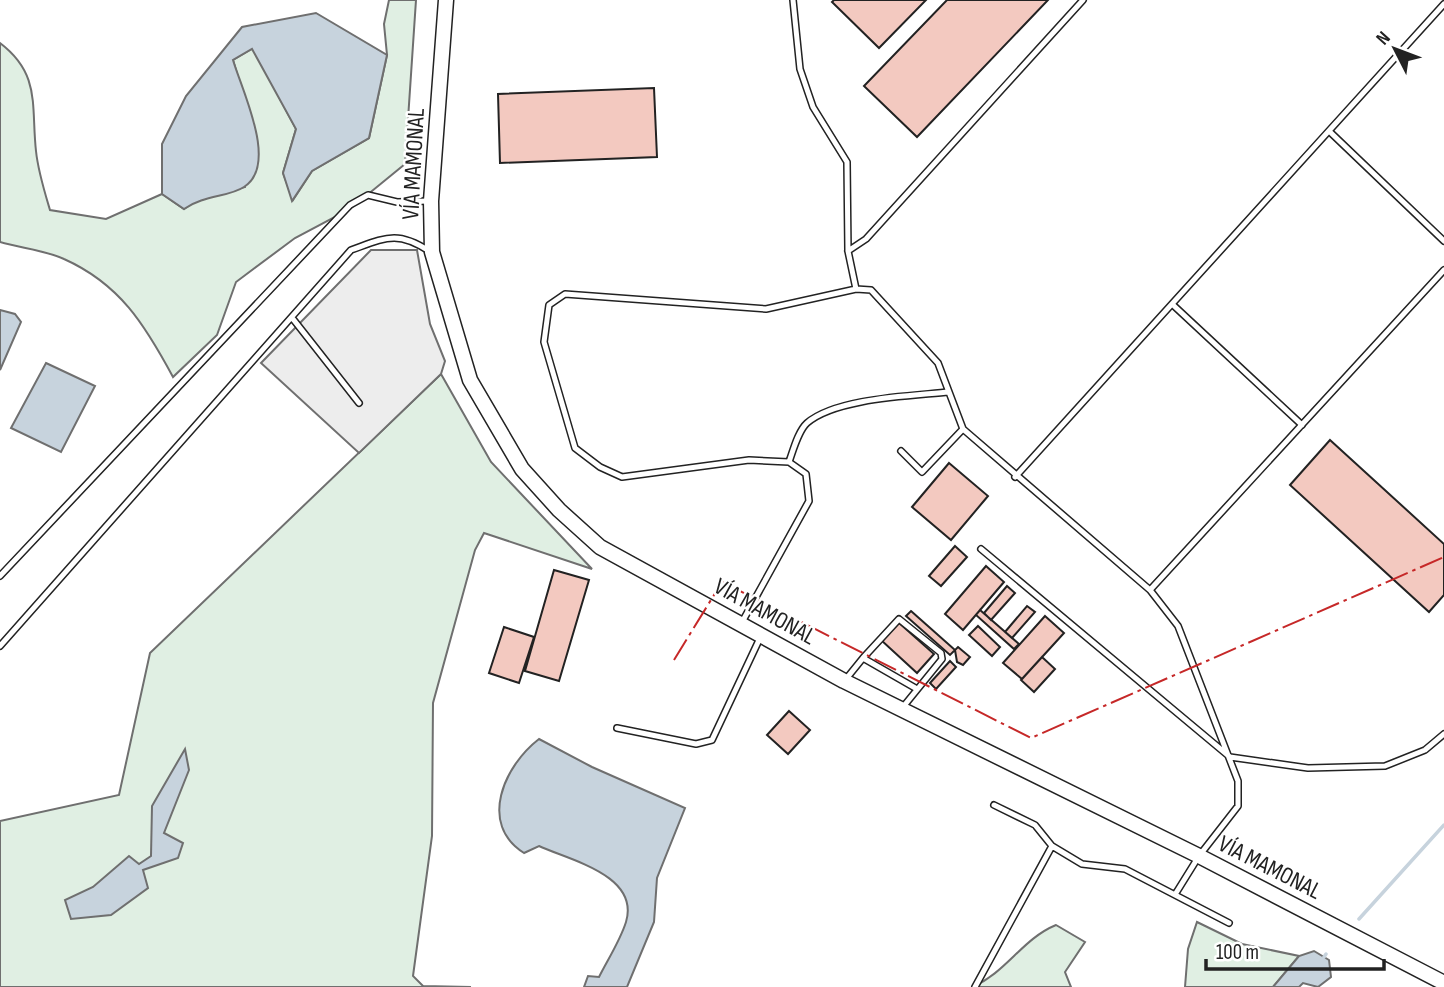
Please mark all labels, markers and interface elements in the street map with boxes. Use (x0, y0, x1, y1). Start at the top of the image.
north arrow (1360, 14, 1430, 84)
text: N (1372, 27, 1395, 50)
street label: VÍA MAMONAL (396, 107, 431, 221)
street label: VÍA MAMONAL (709, 572, 821, 651)
street label: VÍA MAMONAL (1213, 829, 1326, 906)
scale bar (1206, 928, 1384, 972)
text: 100 m (1216, 940, 1259, 965)

